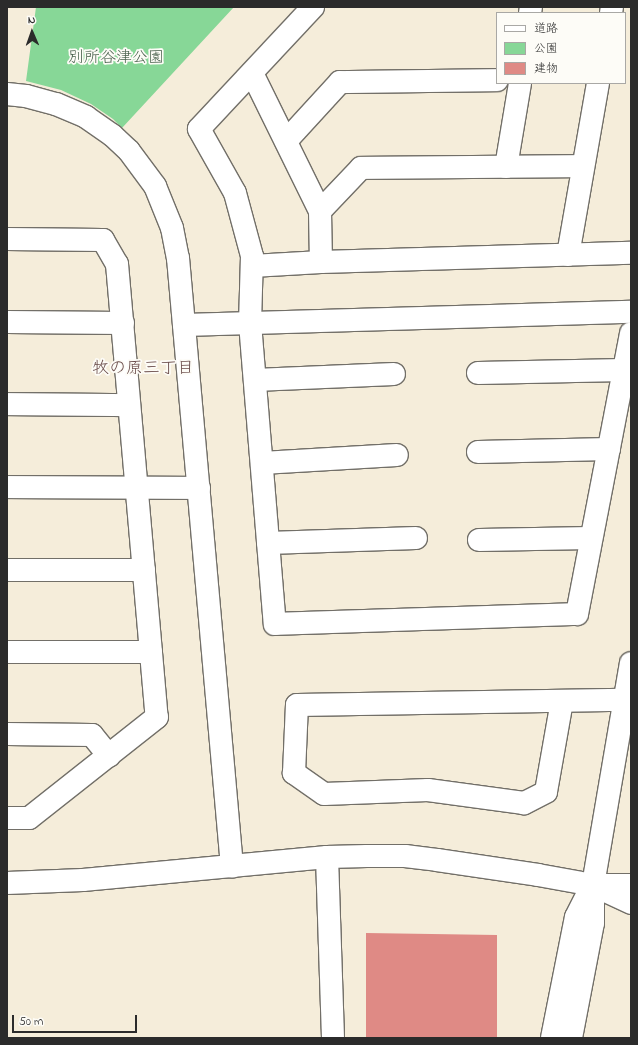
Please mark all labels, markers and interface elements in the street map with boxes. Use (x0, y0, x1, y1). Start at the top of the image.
north arrow (12, 12, 52, 52)
text: N (28, 12, 36, 28)
legend (496, 12, 626, 84)
text: 道路 (534, 20, 558, 38)
text: 公園 (534, 40, 558, 58)
park label: 別所谷津公園 (68, 48, 164, 68)
text: 建物 (534, 60, 558, 78)
district label: 牧の原三丁目 (92, 359, 194, 379)
scale bar (14, 1007, 139, 1033)
text: 50 m (19, 1013, 43, 1031)

